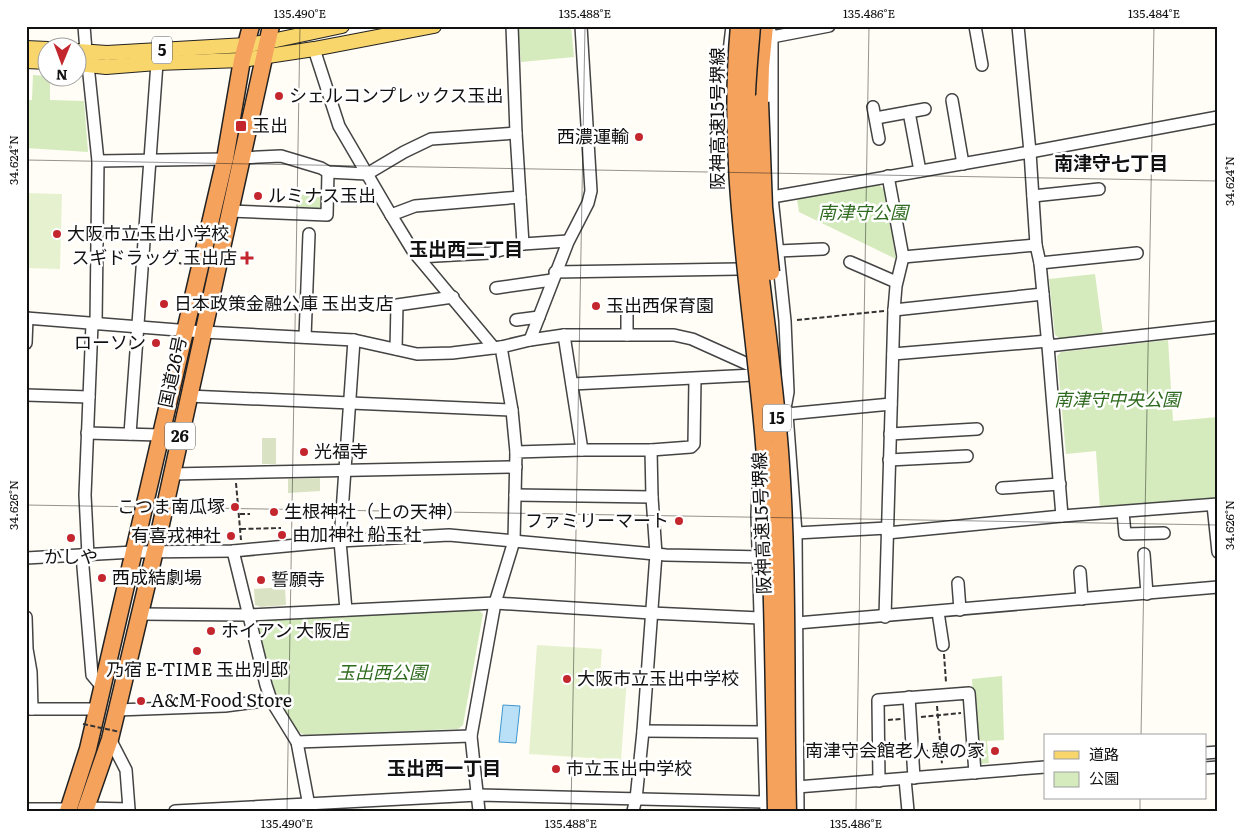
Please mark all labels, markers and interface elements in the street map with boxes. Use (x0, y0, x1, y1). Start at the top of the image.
text: 135.490°E (274, 4, 327, 22)
text: 135.488°E (559, 4, 612, 22)
text: 135.486°E (843, 4, 895, 22)
text: 135.484°E (1128, 4, 1180, 22)
road number: 5 (152, 36, 172, 64)
north arrow (38, 38, 88, 88)
street label: 阪神高速15号堺線 (703, 48, 730, 190)
text: N (55, 66, 68, 86)
place label: シェルコンプレックス玉出 (289, 81, 504, 108)
marker: シェルコンプレックス玉出 (273, 90, 285, 102)
place label: 玉出 (252, 111, 288, 138)
marker: 玉出 (234, 119, 248, 133)
place label: 西濃運輸 (557, 122, 629, 149)
marker: 西濃運輸 (633, 131, 645, 143)
text: 34.624°N (4, 135, 22, 185)
district label: 南津守七丁目 (1054, 148, 1168, 176)
text: 34.624°N (1220, 156, 1238, 206)
place label: ルミナス玉出 (268, 181, 376, 208)
marker: ルミナス玉出 (252, 190, 264, 202)
park label: 南津守公園 (818, 198, 911, 225)
place label: 大阪市立玉出小学校 (67, 219, 229, 246)
marker: 大阪市立玉出小学校 (51, 228, 63, 240)
district label: 玉出西二丁目 (409, 234, 523, 262)
place label: スギドラッグ 玉出店 (71, 243, 237, 270)
marker: スギドラッグ 玉出店 (241, 252, 253, 264)
place label: 日本政策金融公庫 玉出支店 (174, 289, 394, 316)
place label: 玉出西保育園 (606, 291, 714, 318)
marker: 日本政策金融公庫 玉出支店 (158, 298, 170, 310)
marker: 玉出西保育園 (590, 300, 602, 312)
place label: ローソン (74, 328, 146, 355)
street label: 国道26号 (151, 333, 192, 410)
marker: ローソン (150, 337, 162, 349)
park label: 南津守中央公園 (1054, 385, 1183, 412)
road number: 15 (763, 404, 791, 432)
road number: 26 (165, 422, 195, 450)
place label: 光福寺 (314, 437, 368, 464)
marker: 光福寺 (298, 446, 310, 458)
street label: 阪神高速15号堺線 (745, 451, 776, 595)
text: 34.626°N (4, 480, 22, 530)
place label: こつま南瓜塚 (117, 492, 225, 519)
place label: 生根神社（上の天神） (284, 497, 464, 524)
text: 34.626°N (1220, 500, 1238, 550)
marker: こつま南瓜塚 (229, 501, 241, 513)
marker: 生根神社（上の天神） (268, 506, 280, 518)
place label: ファミリーマート (525, 506, 669, 533)
marker: ファミリーマート (673, 515, 685, 527)
place label: 由加神社 船玉社 (292, 520, 422, 547)
place label: 有喜戎神社 (131, 521, 221, 548)
marker: 由加神社 船玉社 (276, 529, 288, 541)
marker: 有喜戎神社 (225, 530, 237, 542)
marker: かしや (65, 532, 77, 544)
place label: かしや (44, 542, 98, 569)
place label: 西成結劇場 (112, 563, 202, 590)
place label: 誓願寺 (271, 565, 325, 592)
marker: 西成結劇場 (96, 572, 108, 584)
marker: 誓願寺 (255, 574, 267, 586)
place label: ホイアン 大阪店 (221, 616, 350, 643)
marker: ホイアン 大阪店 (205, 625, 217, 637)
marker: 乃宿 E-TIME 玉出別邸 (191, 645, 203, 657)
place label: 乃宿 E-TIME 玉出別邸 (106, 655, 288, 682)
park label: 玉出西公園 (337, 658, 430, 685)
place label: 大阪市立玉出中学校 (577, 664, 739, 691)
marker: 大阪市立玉出中学校 (561, 673, 573, 685)
place label: A&M Food Store (151, 686, 292, 713)
marker: A&M Food Store (135, 695, 147, 707)
legend (1044, 734, 1206, 800)
place label: 南津守会館老人憩の家 (805, 736, 985, 763)
text: 道路 (1089, 742, 1119, 765)
marker: 南津守会館老人憩の家 (989, 745, 1001, 757)
district label: 玉出西一丁目 (387, 753, 501, 781)
place label: 市立玉出中学校 (566, 754, 692, 781)
marker: 市立玉出中学校 (550, 763, 562, 775)
text: 公園 (1089, 766, 1119, 789)
text: 135.490°E (261, 814, 314, 832)
text: 135.488°E (545, 814, 598, 832)
text: 135.486°E (830, 814, 882, 832)

